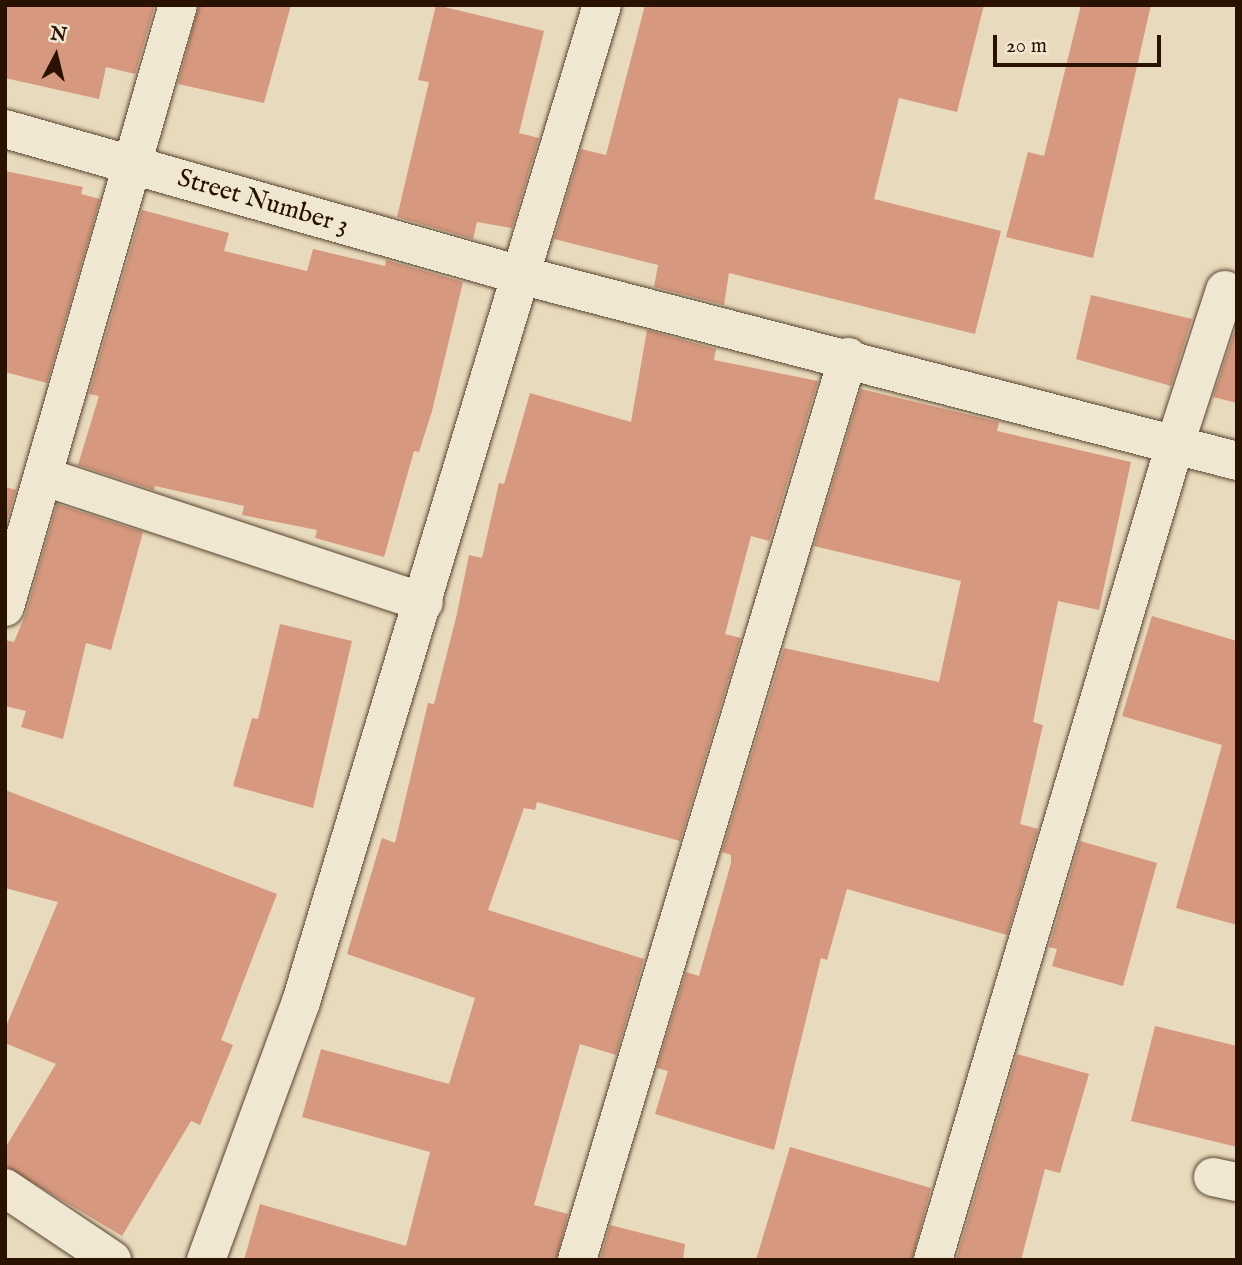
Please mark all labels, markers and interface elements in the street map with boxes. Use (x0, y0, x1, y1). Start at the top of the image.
north arrow (21, 21, 91, 91)
scale bar (997, 21, 1165, 65)
text: N (49, 22, 68, 48)
text: 20 m (1006, 33, 1047, 60)
street label: Street Number 3 (174, 163, 352, 241)

